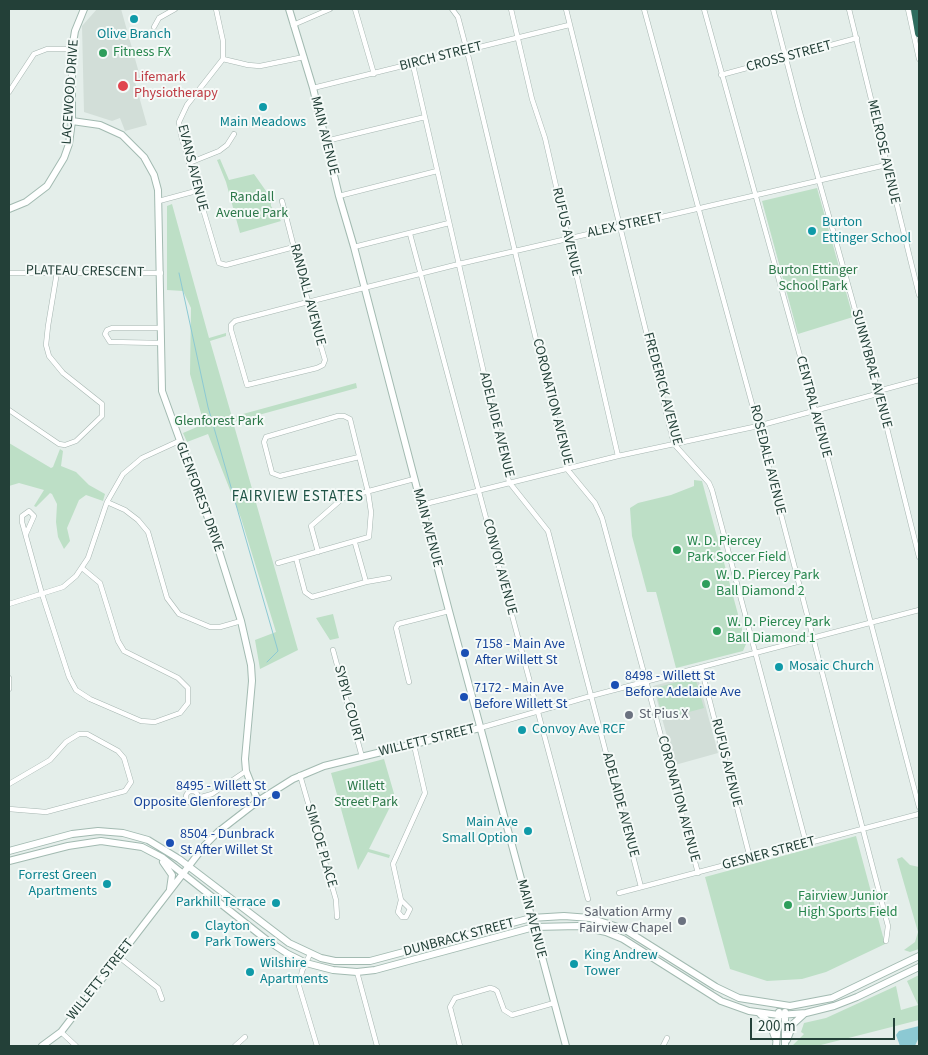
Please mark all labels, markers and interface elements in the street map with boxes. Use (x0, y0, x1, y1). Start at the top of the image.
marker: Olive Branch (128, 13, 140, 25)
place label: Olive Branch (97, 27, 171, 43)
street label: CROSS STREET (744, 38, 834, 76)
street label: LACEWOOD DRIVE (59, 39, 83, 145)
street label: BIRCH STREET (398, 39, 484, 75)
place label: Fitness FX (113, 45, 171, 61)
marker: Fitness FX (97, 47, 109, 59)
place label: Lifemark Physiotherapy (134, 70, 218, 102)
marker: Lifemark Physiotherapy (116, 79, 130, 93)
street label: MAIN AVENUE (306, 95, 342, 177)
street label: MELROSE AVENUE (863, 98, 903, 206)
marker: Main Meadows (257, 101, 269, 113)
place label: Main Meadows (220, 115, 306, 131)
street label: EVANS AVENUE (173, 123, 211, 213)
street label: RUFUS AVENUE (548, 186, 584, 278)
park label: Randall Avenue Park (216, 190, 288, 222)
street label: ALEX STREET (586, 210, 664, 242)
place label: Burton Ettinger School (822, 215, 911, 248)
marker: Burton Ettinger School (806, 225, 818, 237)
street label: RANDALL AVENUE (285, 242, 329, 348)
street label: PLATEAU CRESCENT (26, 263, 144, 281)
park label: Burton Ettinger School Park (768, 263, 858, 296)
street label: SUNNYBRAE AVENUE (847, 308, 895, 430)
street label: FREDERICK AVENUE (639, 331, 685, 447)
street label: CORONATION AVENUE (528, 337, 576, 467)
street label: CENTRAL AVENUE (791, 354, 835, 460)
street label: ADELAIDE AVENUE (475, 371, 517, 479)
street label: ROSEDALE AVENUE (745, 403, 789, 517)
park label: Glenforest Park (174, 414, 264, 430)
street label: GLENFOREST DRIVE (171, 440, 227, 554)
street label: MAIN AVENUE (408, 487, 446, 569)
district label: FAIRVIEW ESTATES (230, 489, 366, 507)
street label: CONVOY AVENUE (478, 517, 520, 617)
place label: W. D. Piercey Park Soccer Field (687, 534, 786, 566)
marker: W. D. Piercey Park Soccer Field (671, 544, 683, 556)
place label: W. D. Piercey Park Ball Diamond 2 (716, 568, 819, 600)
marker: W. D. Piercey Park Ball Diamond 2 (700, 578, 712, 590)
place label: W. D. Piercey Park Ball Diamond 1 (727, 615, 830, 648)
marker: W. D. Piercey Park Ball Diamond 1 (711, 625, 723, 637)
place label: 7158 - Main Ave After Willett St (475, 637, 565, 670)
marker: 7158 - Main Ave After Willett St (459, 647, 471, 659)
place label: Mosaic Church (789, 659, 874, 675)
marker: Mosaic Church (773, 661, 785, 673)
street label: SYBYL COURT (330, 663, 366, 745)
place label: 8498 - Willett St Before Adelaide Ave (625, 669, 741, 702)
marker: 8498 - Willett St Before Adelaide Ave (609, 679, 621, 691)
place label: 7172 - Main Ave Before Willett St (474, 681, 567, 714)
marker: 7172 - Main Ave Before Willett St (458, 691, 470, 703)
place label: St Pius X (639, 707, 689, 723)
marker: St Pius X (623, 709, 635, 721)
street label: RUFUS AVENUE (707, 717, 745, 809)
street label: WILLETT STREET (377, 721, 477, 761)
place label: Convoy Ave RCF (532, 722, 625, 738)
marker: Convoy Ave RCF (516, 724, 528, 736)
street label: CORONATION AVENUE (653, 734, 703, 864)
street label: ADELAIDE AVENUE (598, 751, 642, 859)
place label: 8495 - Willett St Opposite Glenforest Dr (133, 779, 266, 812)
park label: Willett Street Park (334, 779, 398, 812)
marker: 8495 - Willett St Opposite Glenforest Dr (270, 789, 282, 801)
street label: SIMCOE PLACE (300, 802, 340, 890)
place label: Main Ave Small Option (442, 815, 518, 848)
marker: Main Ave Small Option (522, 825, 534, 837)
place label: 8504 - Dunbrack St After Willet St (180, 827, 274, 860)
street label: GESNER STREET (721, 834, 817, 874)
marker: 8504 - Dunbrack St After Willet St (164, 837, 176, 849)
place label: Forrest Green Apartments (18, 868, 97, 900)
marker: Forrest Green Apartments (101, 878, 113, 890)
street label: MAIN AVENUE (512, 878, 550, 960)
place label: Fairview Junior High Sports Field (798, 889, 898, 922)
place label: Parkhill Terrace (176, 895, 266, 911)
marker: Parkhill Terrace (270, 897, 282, 909)
marker: Fairview Junior High Sports Field (782, 899, 794, 911)
place label: Salvation Army Fairview Chapel (579, 905, 672, 938)
street label: DUNBRACK STREET (402, 915, 516, 961)
marker: Salvation Army Fairview Chapel (676, 915, 688, 927)
place label: Clayton Park Towers (205, 919, 276, 952)
marker: Clayton Park Towers (189, 929, 201, 941)
street label: WILLETT STREET (64, 936, 138, 1024)
place label: King Andrew Tower (584, 948, 658, 980)
place label: Wilshire Apartments (260, 956, 328, 989)
marker: King Andrew Tower (568, 958, 580, 970)
marker: Wilshire Apartments (244, 966, 256, 978)
scale bar (753, 1008, 898, 1040)
text: 200 m (758, 1016, 796, 1037)

